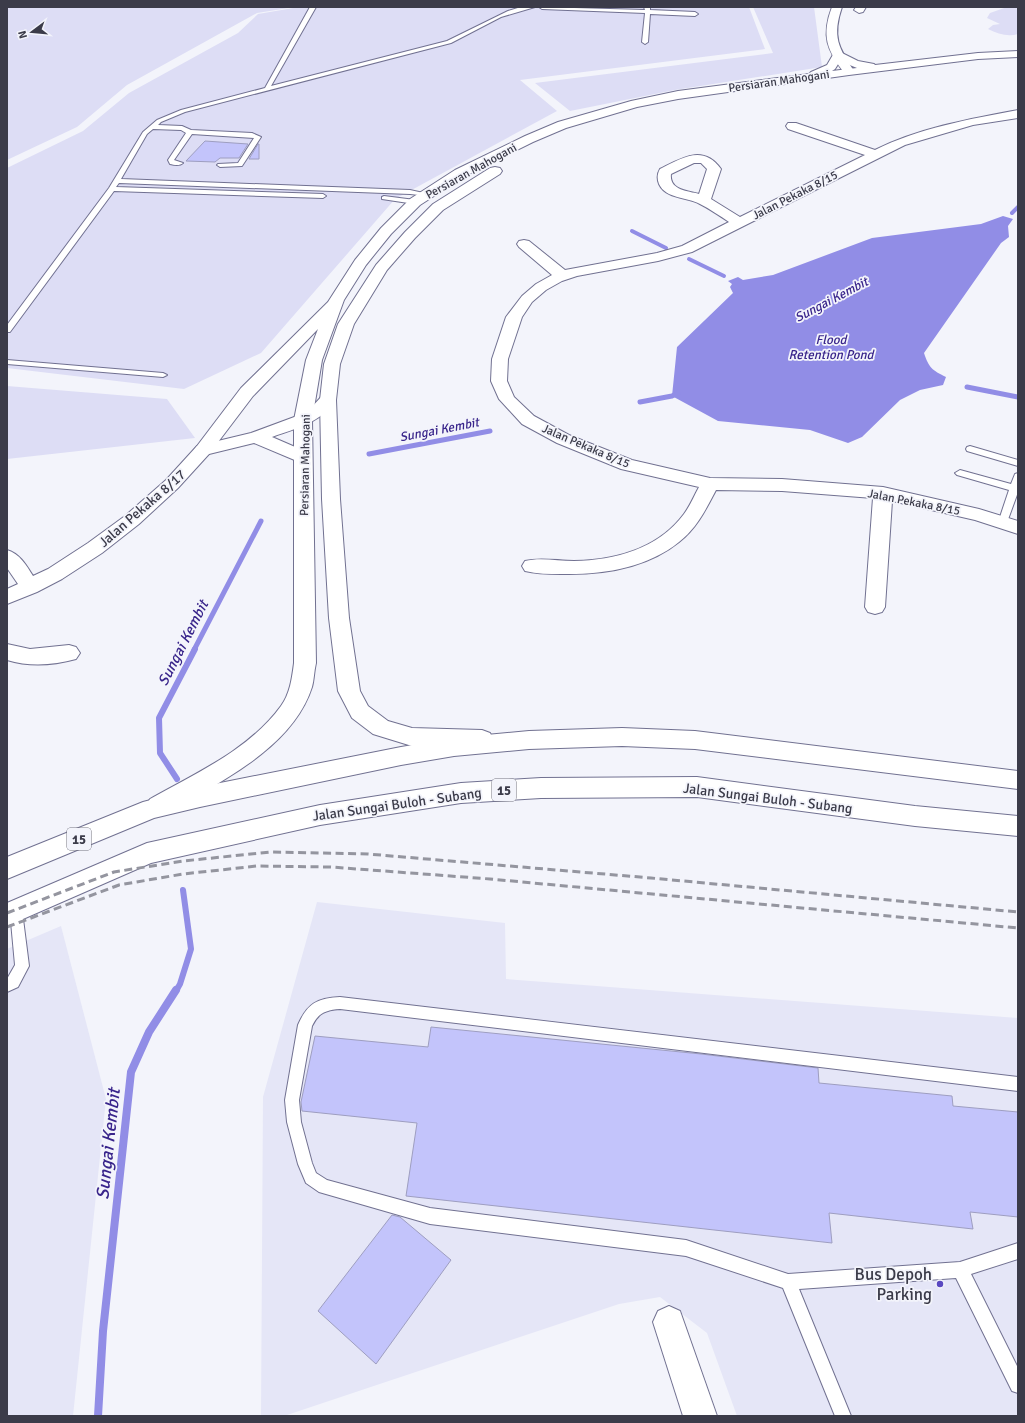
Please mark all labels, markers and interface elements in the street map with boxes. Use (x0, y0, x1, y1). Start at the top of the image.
north arrow (12, 12, 52, 52)
text: N (16, 29, 30, 40)
street label: Persiaran Mahogani (728, 67, 831, 96)
street label: Persiaran Mahogani (423, 140, 519, 203)
street label: Jalan Pekaka 8/15 (750, 167, 840, 223)
water label: Sungai Kembit (792, 273, 872, 326)
water label: Flood Retention Pond (789, 332, 876, 363)
street label: Persiaran Mahogani (297, 414, 314, 516)
water label: Sungai Kembit (398, 414, 482, 446)
street label: Jalan Pekaka 8/15 (540, 421, 632, 472)
street label: Jalan Pekaka 8/17 (95, 466, 189, 551)
street label: Jalan Pekaka 8/15 (866, 486, 961, 519)
water label: Sungai Kembit (154, 596, 213, 688)
road number: 15 (492, 779, 516, 801)
street label: Jalan Sungai Buloh - Subang (682, 780, 854, 817)
street label: Jalan Sungai Buloh - Subang (311, 784, 483, 825)
road number: 15 (67, 828, 91, 850)
water label: Sungai Kembit (91, 1085, 125, 1201)
place label: Bus Depoh Parking (855, 1264, 932, 1305)
marker: Bus Depoh Parking (935, 1279, 945, 1289)

